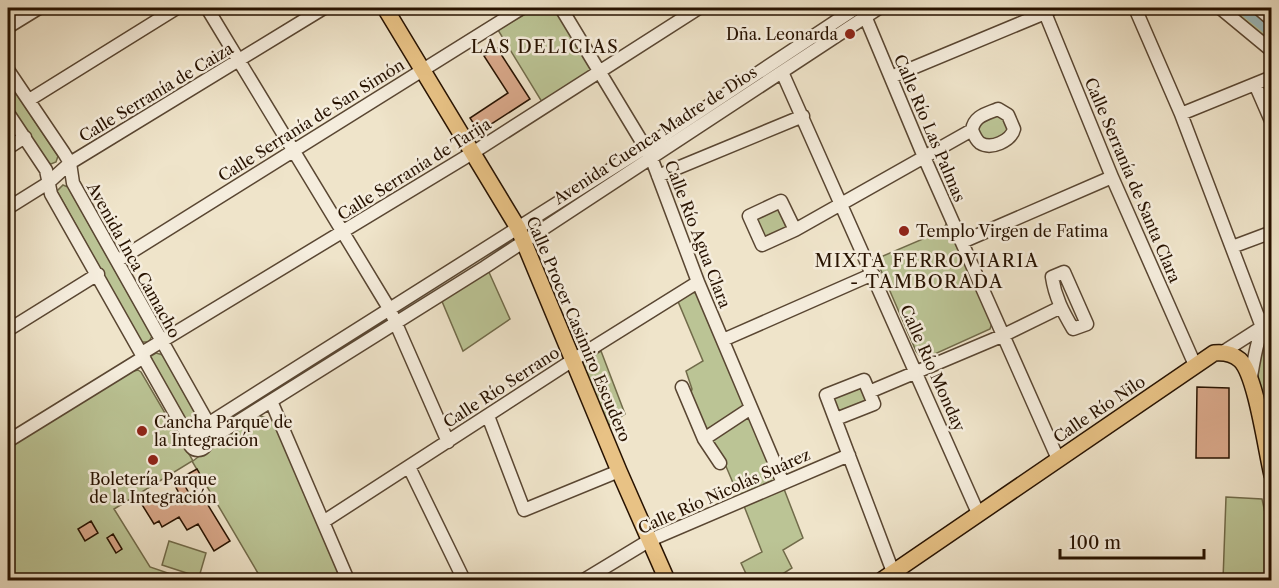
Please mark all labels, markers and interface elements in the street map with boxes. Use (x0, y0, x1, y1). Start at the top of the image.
place label: Dña. Leonarda (726, 24, 839, 44)
marker: Dña. Leonarda (843, 27, 857, 41)
district label: LAS DELICIAS (471, 36, 619, 58)
street label: Calle Serranía de Caiza (75, 38, 237, 146)
street label: Calle Río Las Palmas (890, 51, 970, 205)
street label: Calle Serranía de San Simón (214, 54, 408, 186)
street label: Avenida Cuenca Madre de Dios (549, 62, 761, 209)
street label: Calle Serranía de Santa Clara (1081, 74, 1186, 286)
street label: Calle Serranía de Tarija (334, 113, 495, 224)
street label: Calle Río Agua Clara (661, 157, 736, 311)
street label: Avenida Inca Camacho (82, 178, 185, 341)
street label: Calle Procer Casimiro Escudero (522, 213, 636, 445)
place label: Templo Virgen de Fatima (916, 221, 1109, 241)
marker: Templo Virgen de Fatima (897, 224, 911, 238)
district label: MIXTA FERROVIARIA - TAMBORADA (814, 250, 1040, 293)
street label: Calle Río Monday (896, 302, 970, 435)
street label: Calle Río Serrano (439, 342, 563, 432)
street label: Calle Río Nilo (1049, 371, 1149, 447)
place label: Cancha Parque de la Integración (154, 412, 293, 450)
marker: Cancha Parque de la Integración (135, 424, 149, 438)
street label: Calle Río Nicolás Suárez (635, 444, 813, 538)
marker: Boletería Parque de la Integración (146, 453, 160, 467)
place label: Boletería Parque de la Integración (89, 469, 217, 507)
scale bar (1060, 522, 1204, 560)
text: 100 m (1069, 532, 1121, 554)

